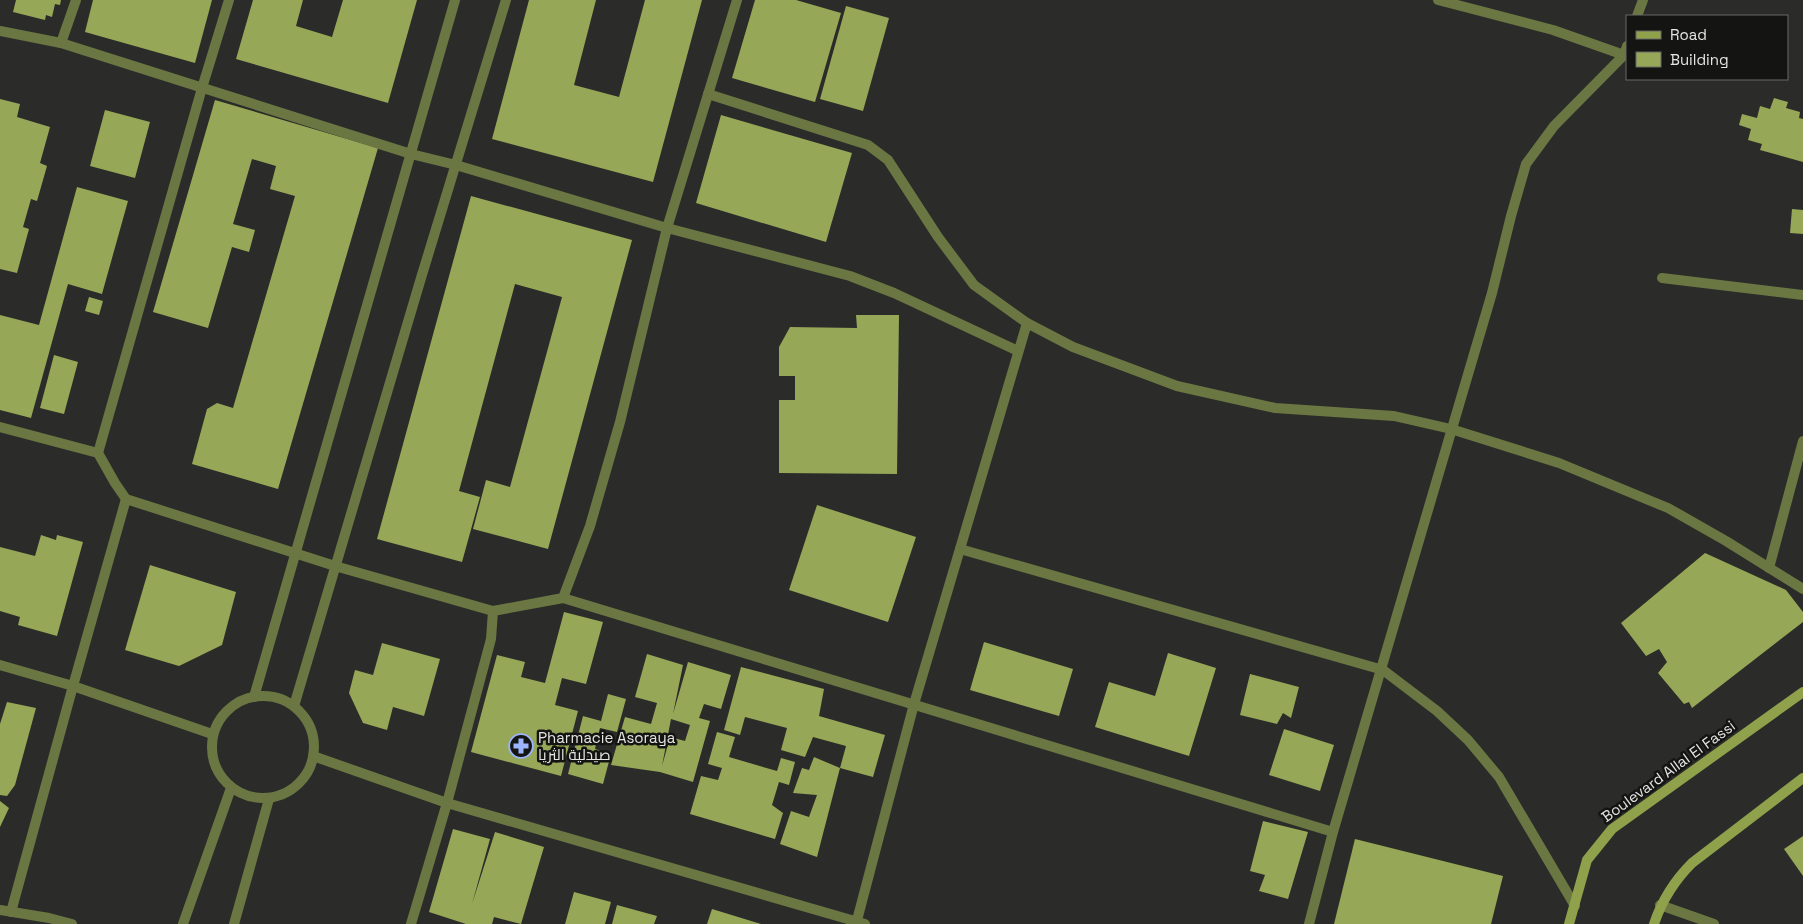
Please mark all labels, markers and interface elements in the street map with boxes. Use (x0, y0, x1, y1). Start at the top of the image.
legend (1626, 15, 1788, 80)
text: Road (1670, 25, 1707, 44)
text: Building (1670, 50, 1729, 69)
street label: Boulevard Allal El Fassi (1597, 716, 1739, 826)
place label: Pharmacie Asoraya صيدلية الثريا (538, 728, 676, 764)
pharmacy icon: Pharmacie Asoraya صيدلية الثريا (508, 733, 534, 759)

